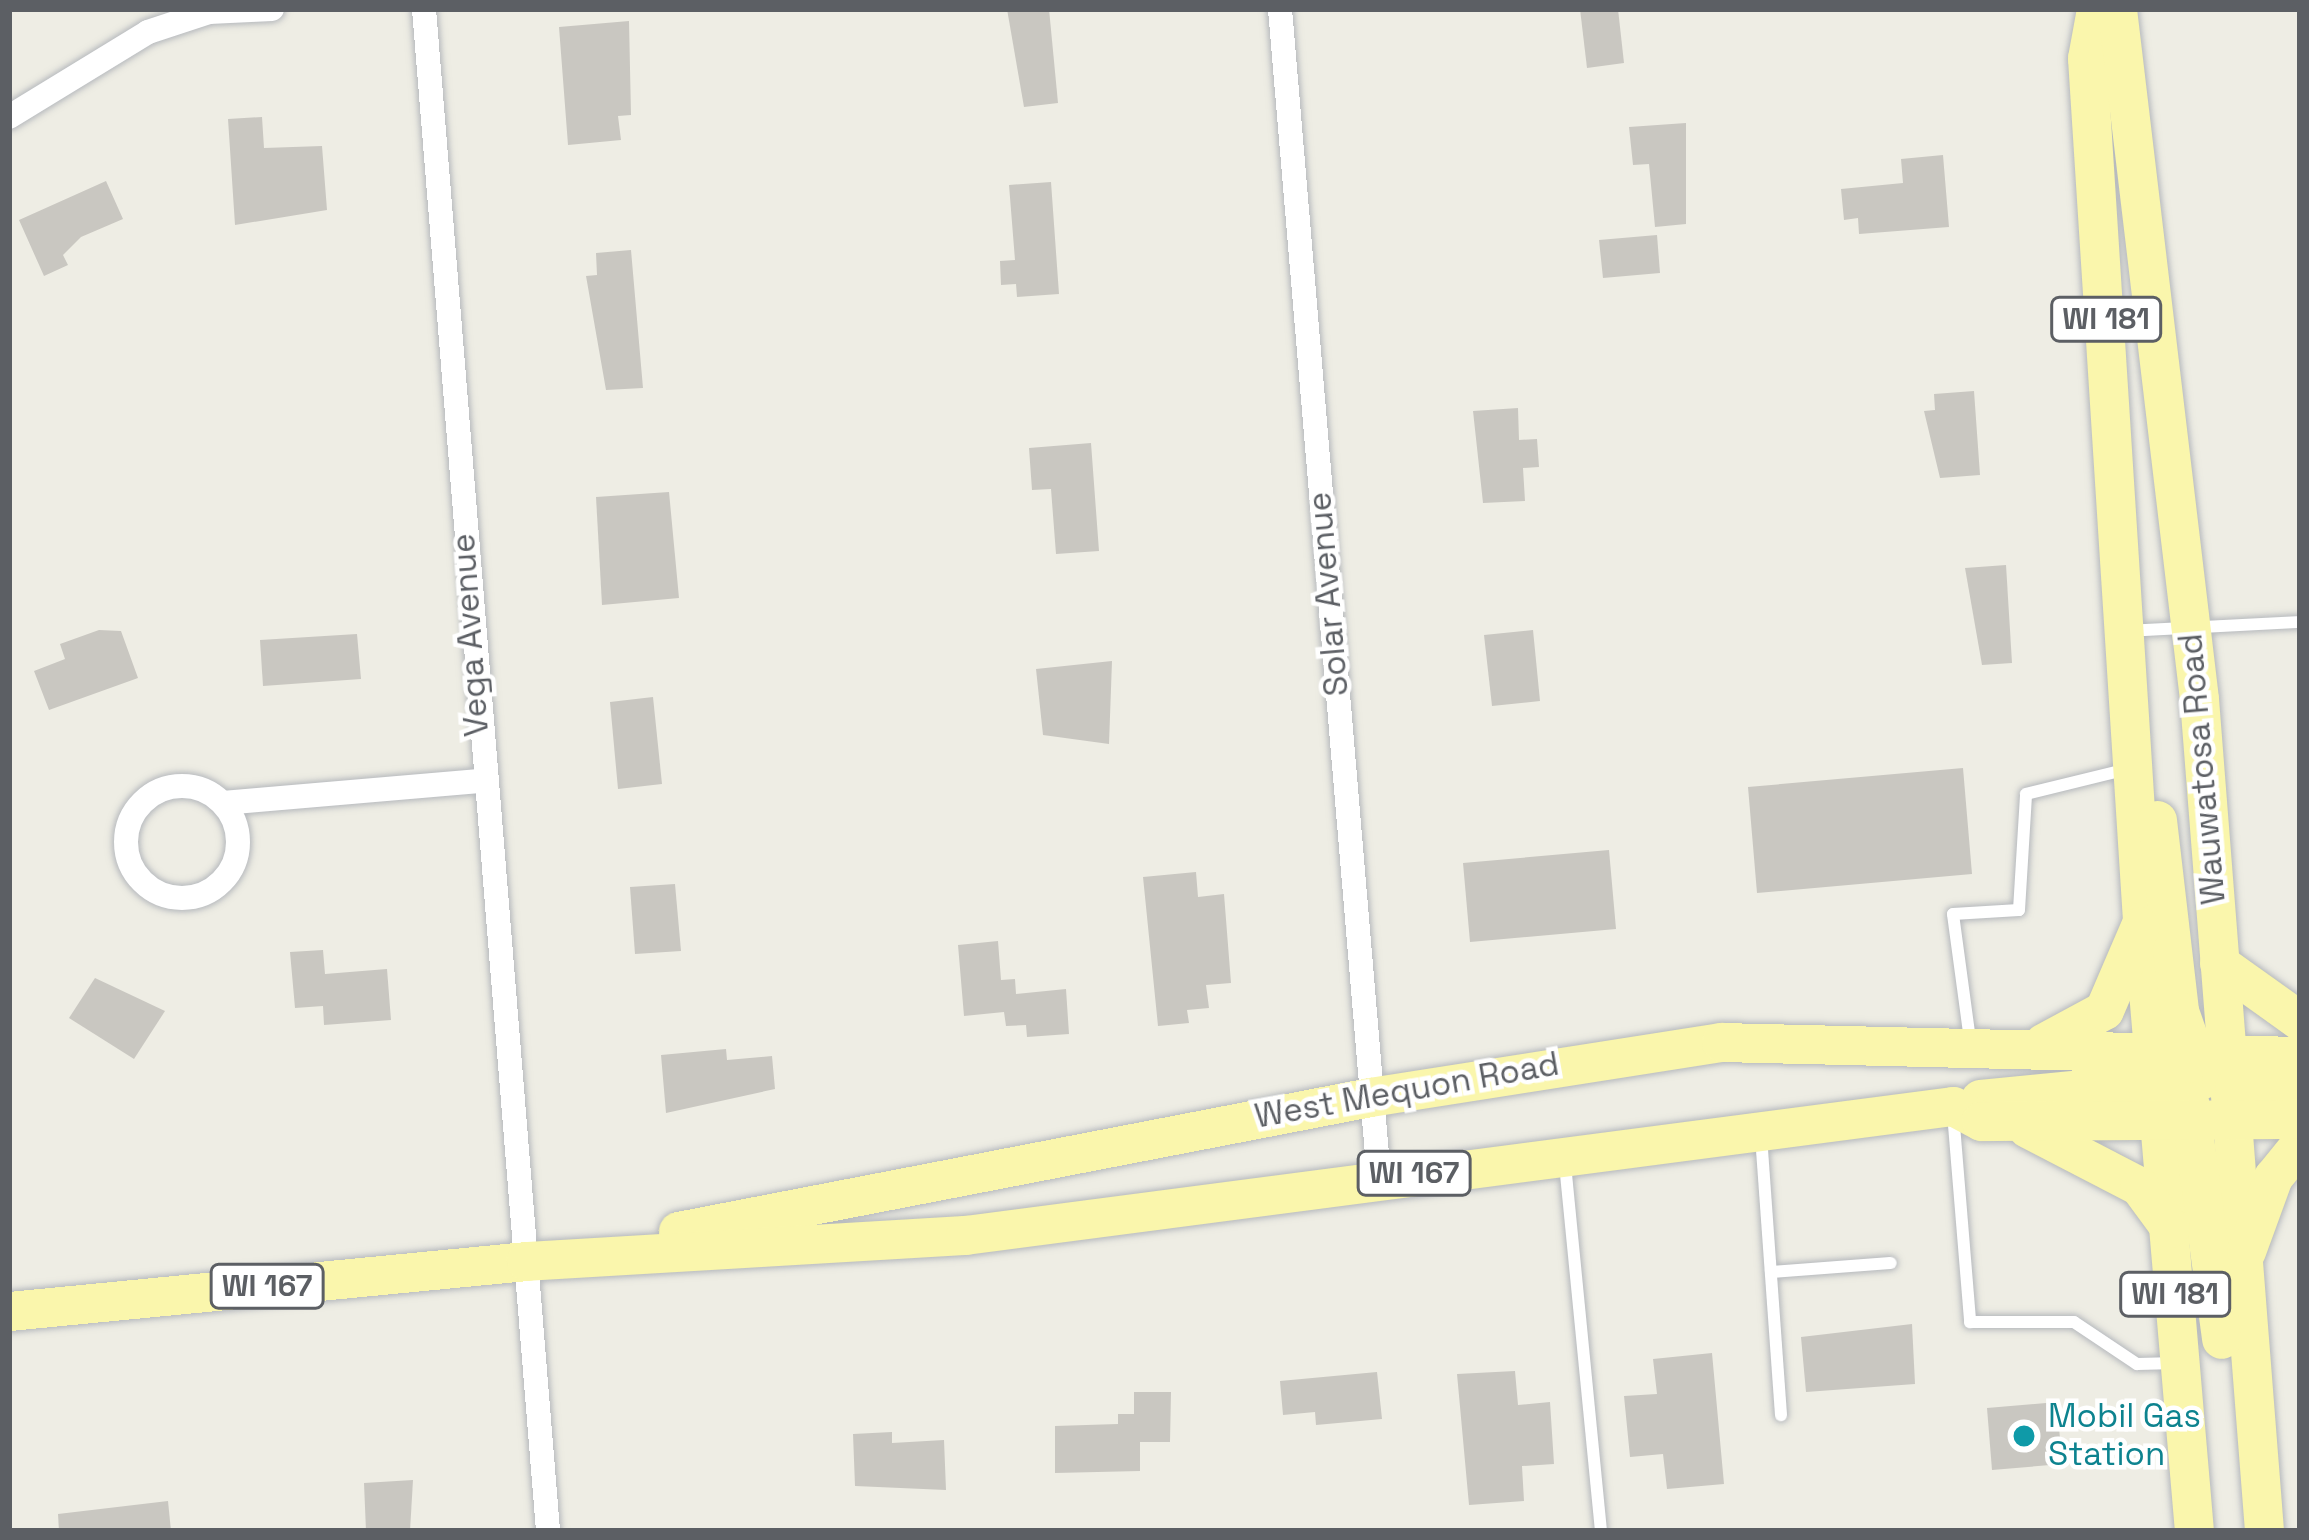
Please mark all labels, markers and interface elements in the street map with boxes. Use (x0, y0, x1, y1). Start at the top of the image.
road number: WI 181 (2049, 295, 2163, 343)
street label: Solar Avenue (1300, 490, 1358, 698)
street label: Vega Avenue (444, 532, 498, 738)
street label: Wauwatosa Road (2171, 632, 2235, 906)
street label: West Mequon Road (1252, 1045, 1562, 1137)
road number: WI 167 (1354, 1149, 1474, 1197)
road number: WI 167 (207, 1262, 327, 1310)
road number: WI 181 (2118, 1270, 2232, 1318)
place label: Mobil Gas Station (2048, 1397, 2201, 1475)
marker: Mobil Gas Station (2011, 1423, 2037, 1449)

